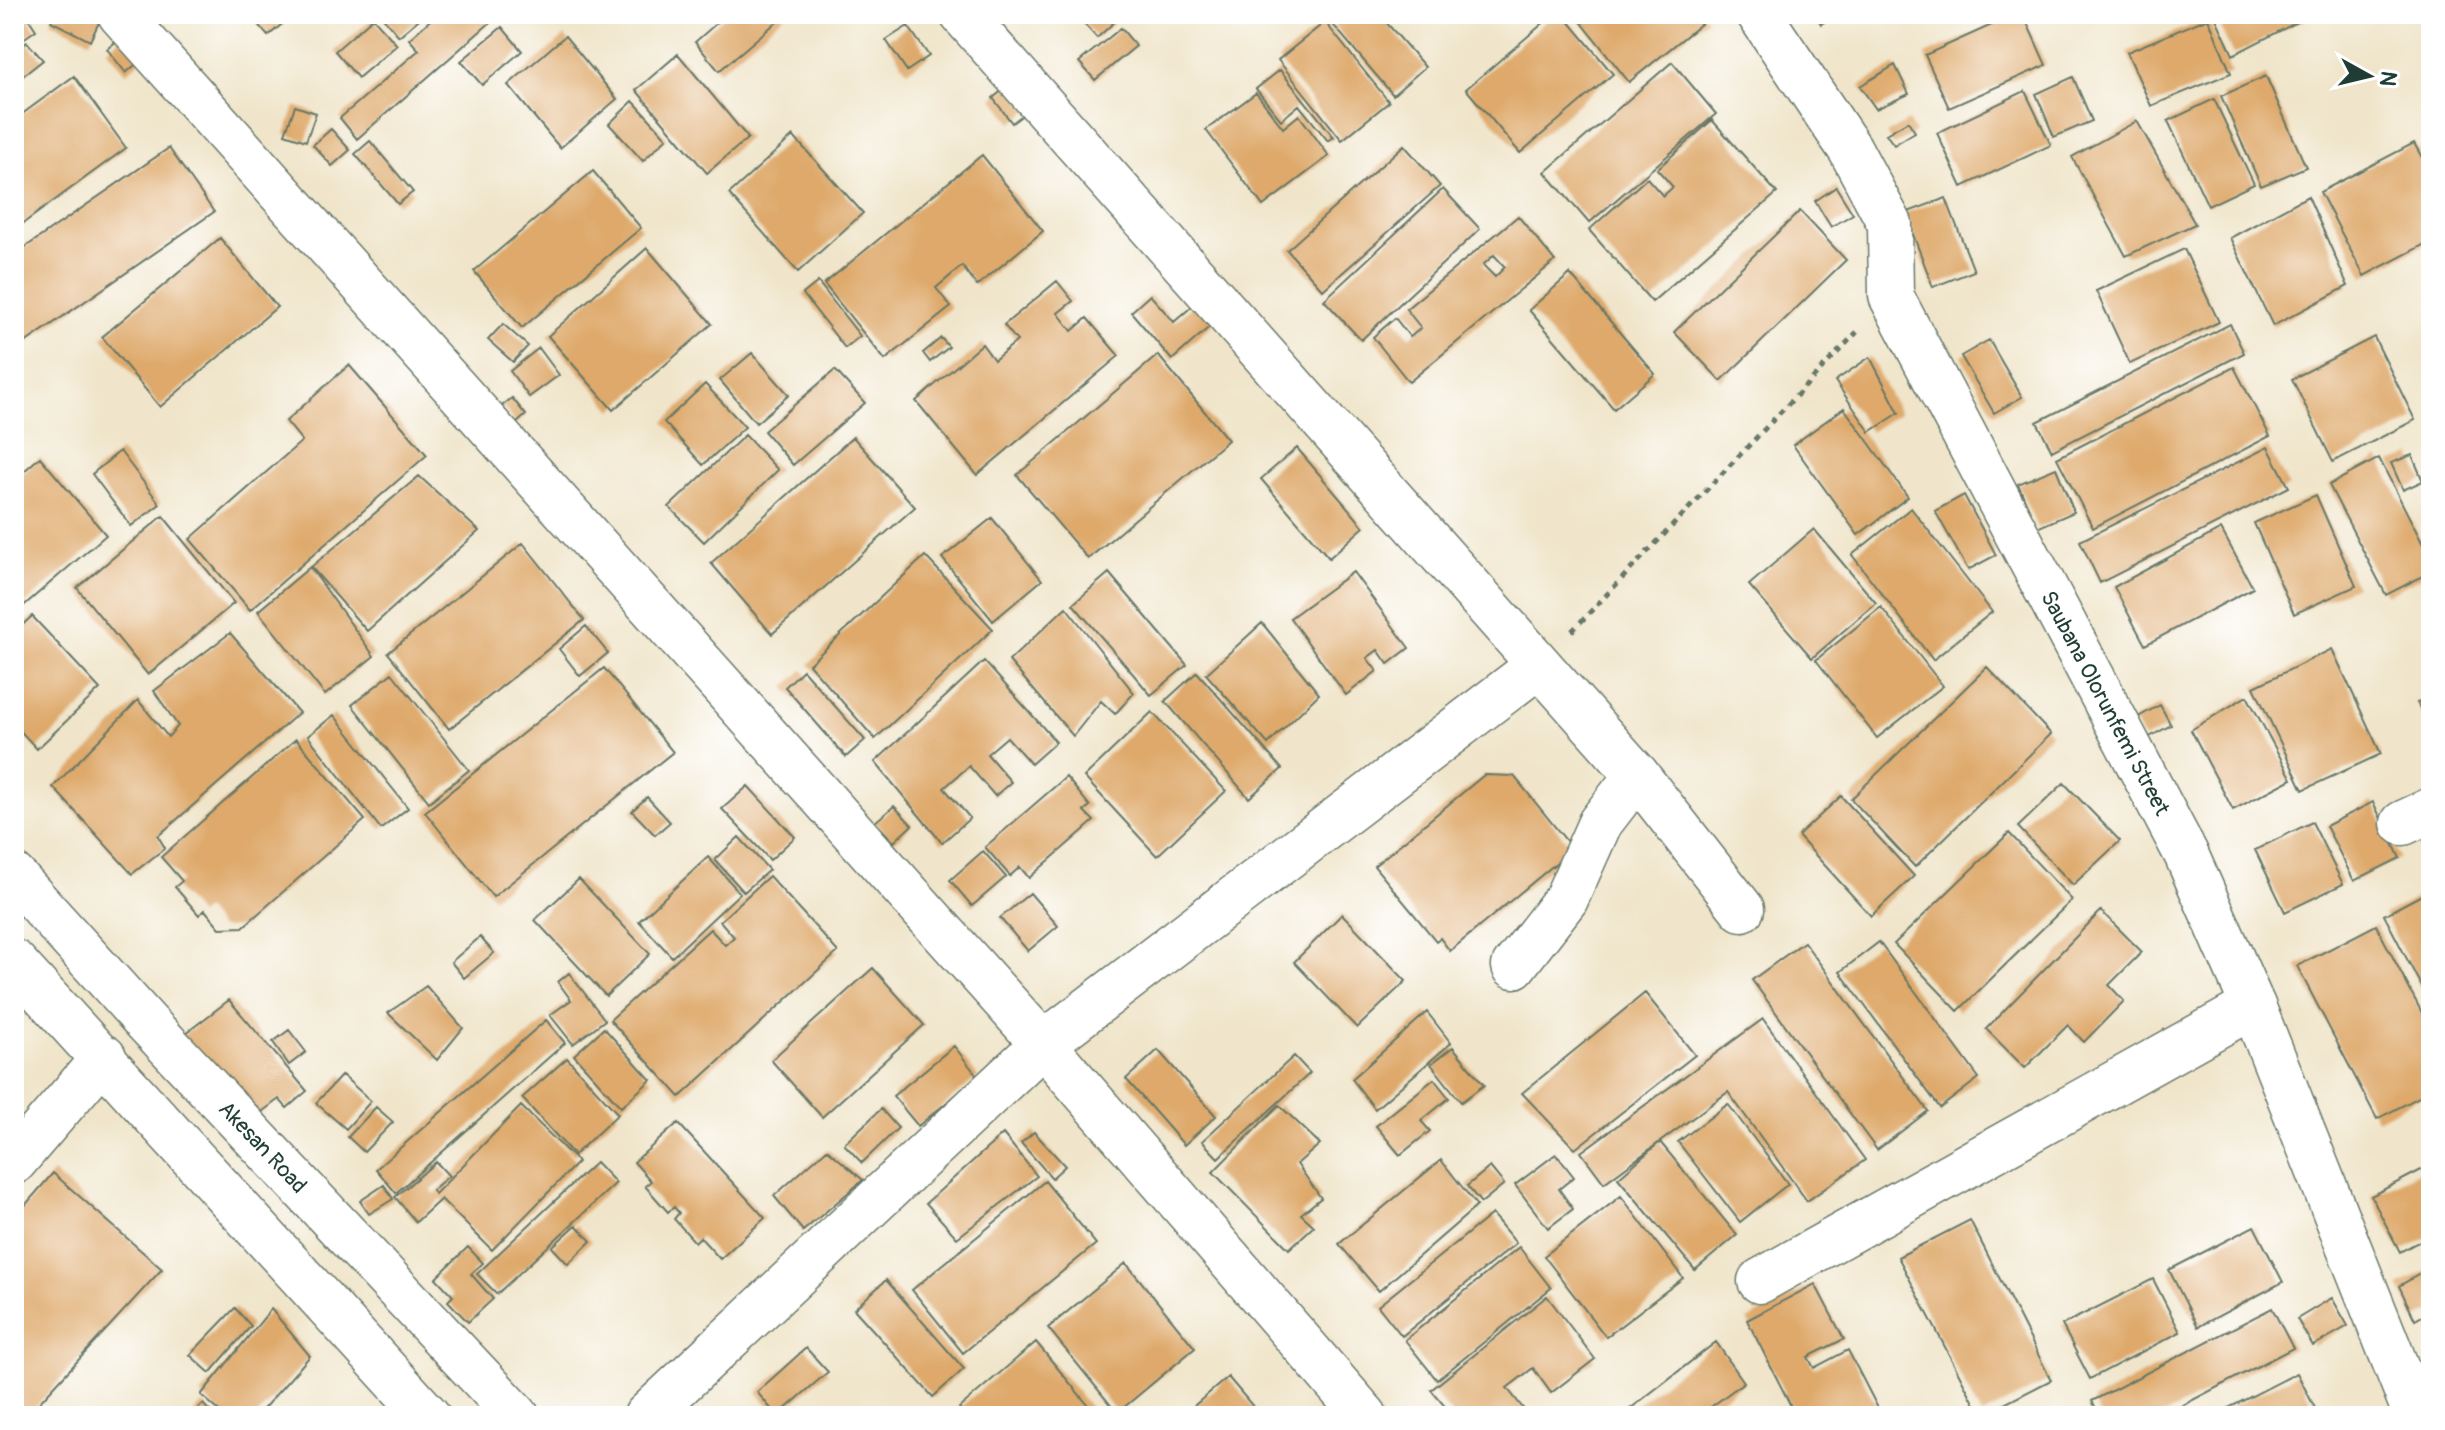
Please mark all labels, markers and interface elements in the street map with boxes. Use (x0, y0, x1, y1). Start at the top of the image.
north arrow (2329, 36, 2409, 116)
text: N (2373, 69, 2403, 88)
street label: Saubana Olorunfemi Street (2034, 586, 2176, 821)
street label: Akesan Road (212, 1095, 313, 1199)

